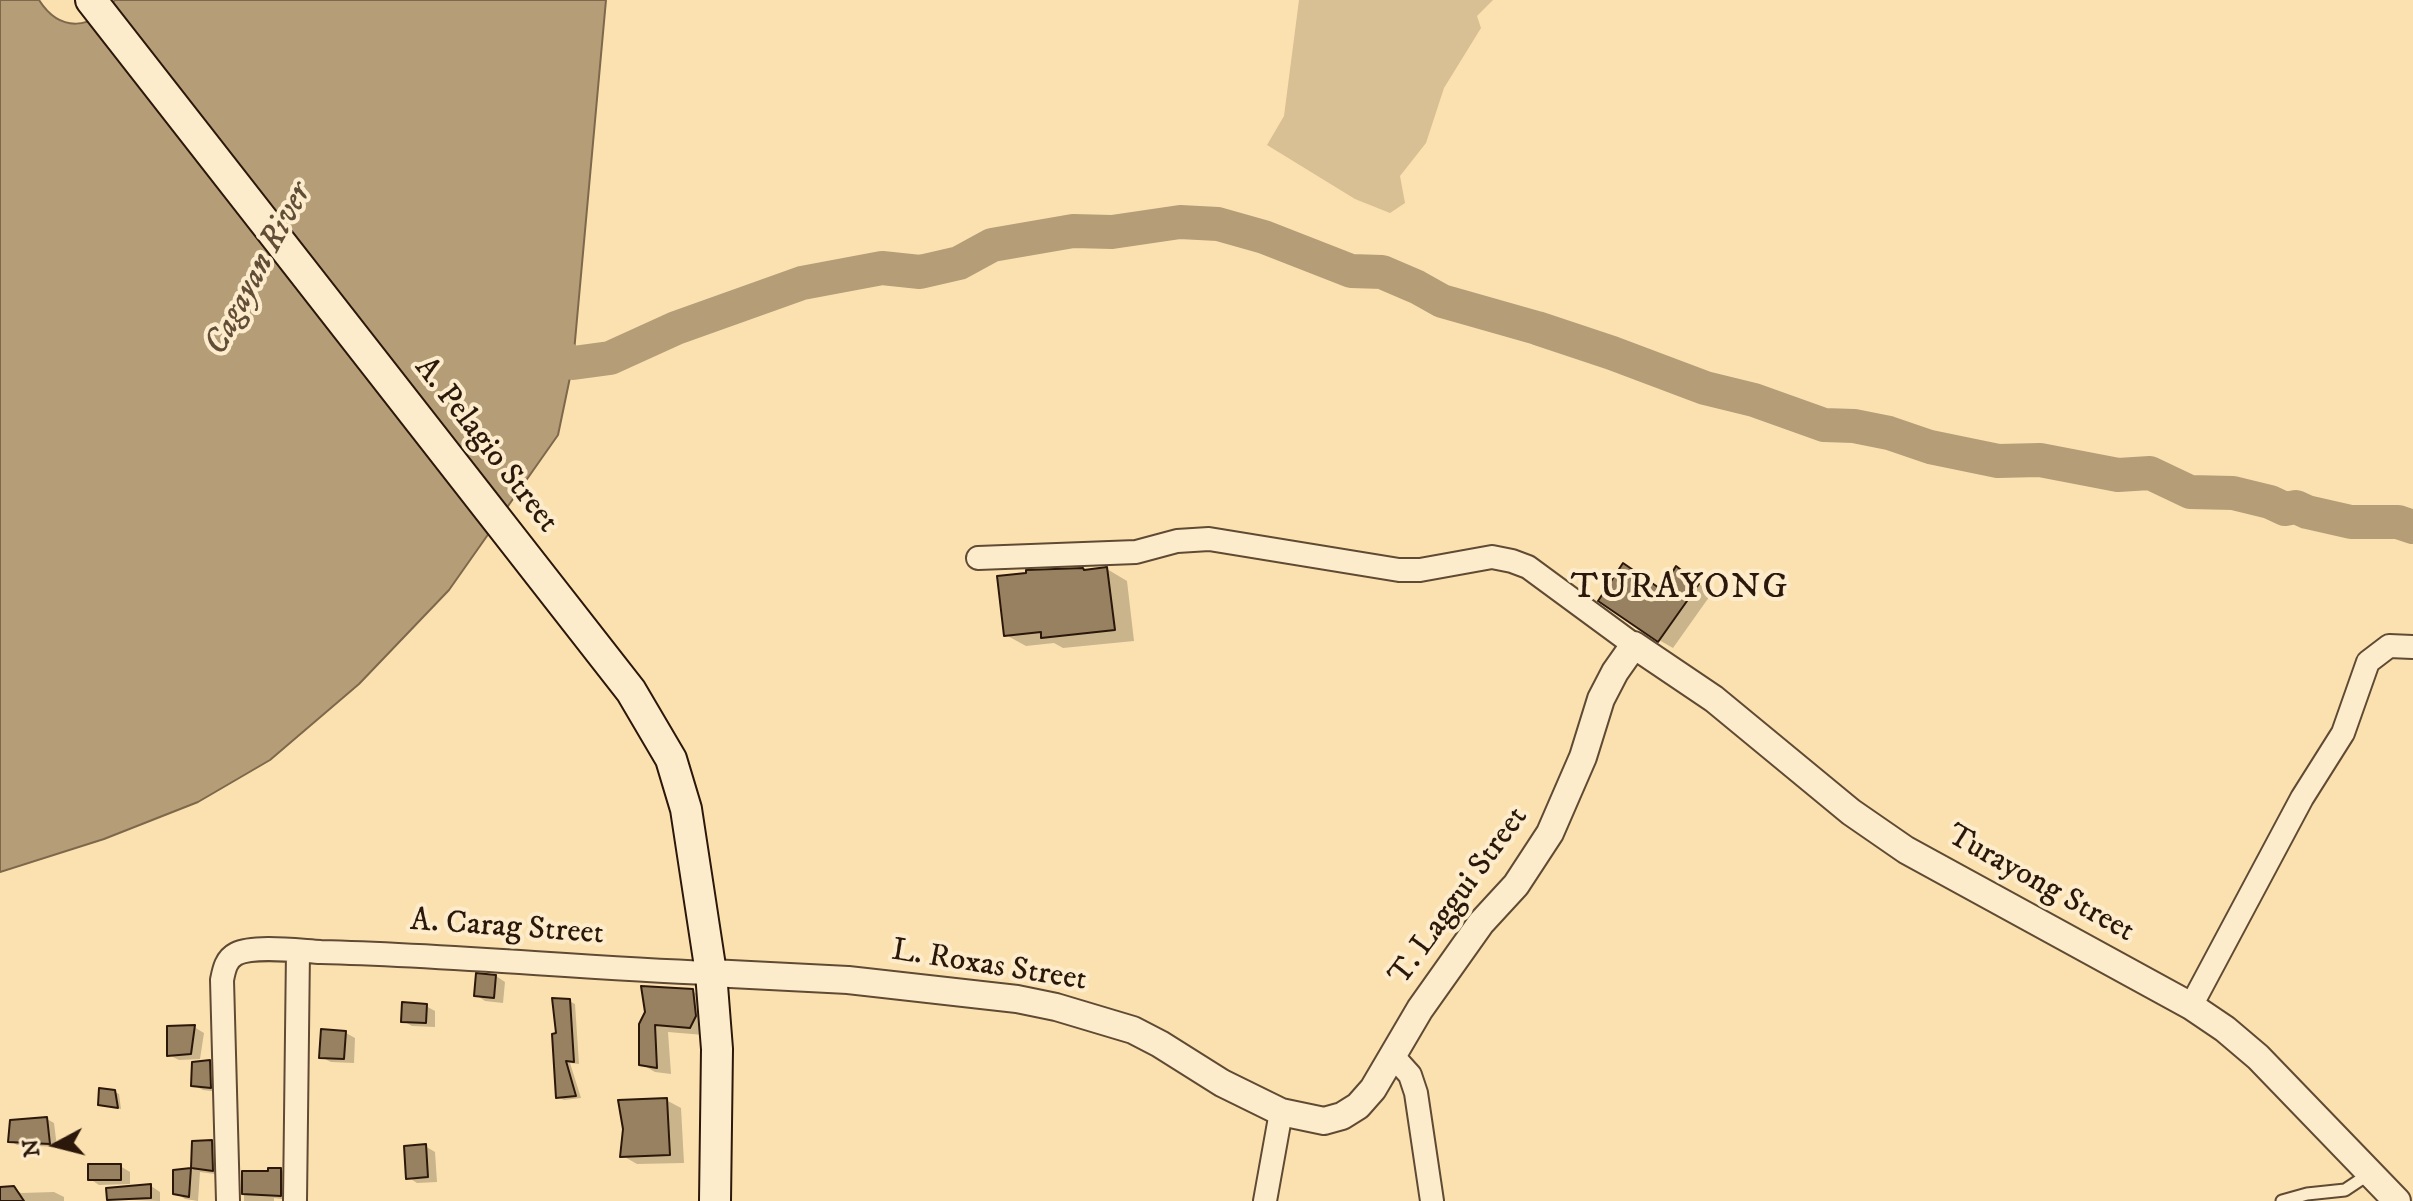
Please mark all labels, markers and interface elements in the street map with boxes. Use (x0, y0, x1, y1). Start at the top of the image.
water label: Cagayan River (198, 177, 322, 363)
street label: A. Pelagio Street (405, 351, 565, 541)
district label: TURAYONG (1571, 568, 1789, 612)
street label: T. Laggui Street (1382, 800, 1538, 994)
street label: Turayong Street (1940, 818, 2140, 952)
street label: A. Carag Street (409, 903, 605, 955)
street label: L. Roxas Street (889, 933, 1089, 1001)
north arrow (16, 1105, 96, 1185)
text: N (17, 1137, 46, 1159)

